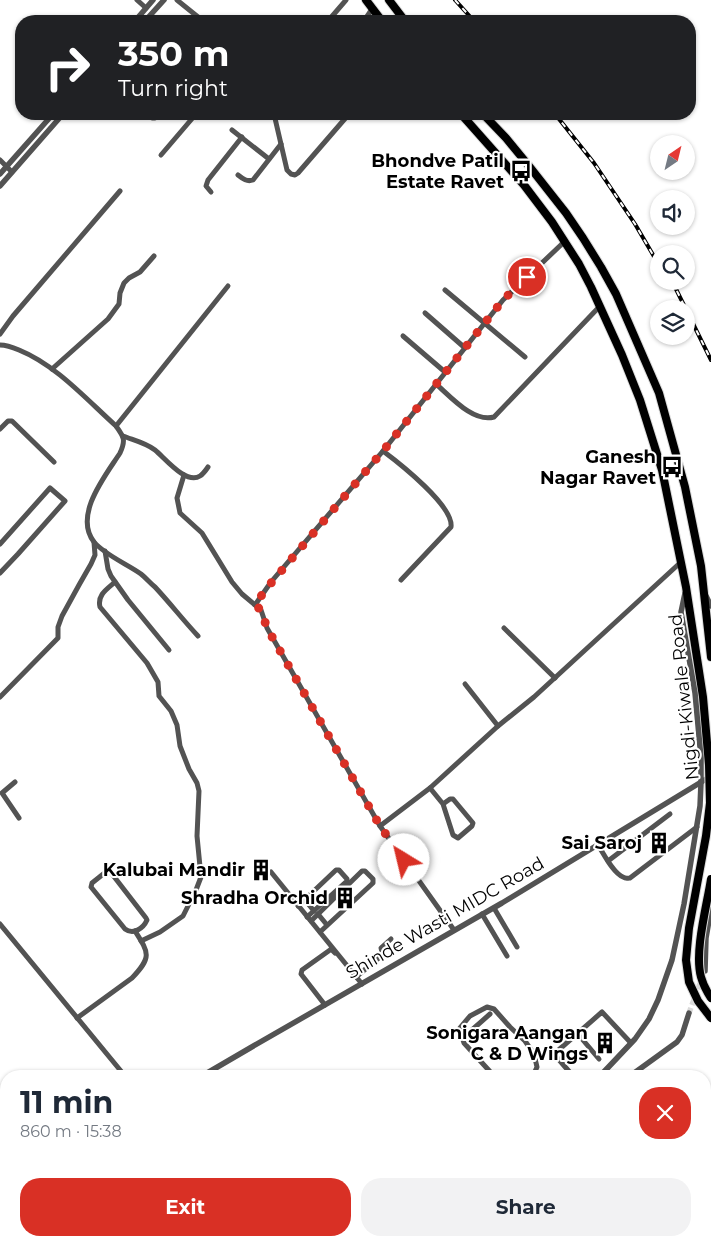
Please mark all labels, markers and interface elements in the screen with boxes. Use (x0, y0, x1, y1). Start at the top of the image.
text: 350 m (118, 32, 230, 75)
icon: right (35, 35, 100, 100)
text: Turn right (118, 75, 228, 102)
north arrow (650, 135, 695, 180)
map controls (650, 135, 695, 345)
place label: Bhondve Patil Estate Ravet (371, 150, 504, 193)
bus stop icon: Bhondve Patil Estate Ravet (508, 158, 534, 184)
button: sound (650, 190, 695, 235)
button: search (650, 245, 695, 290)
pin (506, 256, 548, 298)
icon: arrive (513, 263, 541, 291)
button: layers (650, 300, 695, 345)
place label: Ganesh Nagar Ravet (540, 446, 656, 489)
bus stop icon: Ganesh Nagar Ravet (659, 454, 685, 480)
street label: Nigdi-Kiwale Road (664, 613, 704, 781)
building icon: Sai Saroj (646, 830, 672, 856)
place label: Sai Saroj (562, 832, 642, 854)
position arrow (377, 833, 429, 885)
street label: Shinde Wasti MIDC Road (342, 852, 548, 984)
building icon: Kalubai Mandir (248, 857, 274, 883)
place label: Kalubai Mandir (103, 859, 245, 881)
building icon: Shradha Orchid (332, 885, 358, 911)
place label: Shradha Orchid (181, 887, 328, 909)
place label: Sonigara Aangan C & D Wings (426, 1022, 588, 1065)
building icon: Sonigara Aangan C & D Wings (592, 1030, 618, 1056)
text: 11 min (20, 1084, 113, 1121)
button: close (639, 1087, 691, 1139)
text: 860 m · 15:38 (20, 1122, 122, 1141)
button: Exit (20, 1178, 351, 1236)
button: Share (361, 1178, 691, 1236)

